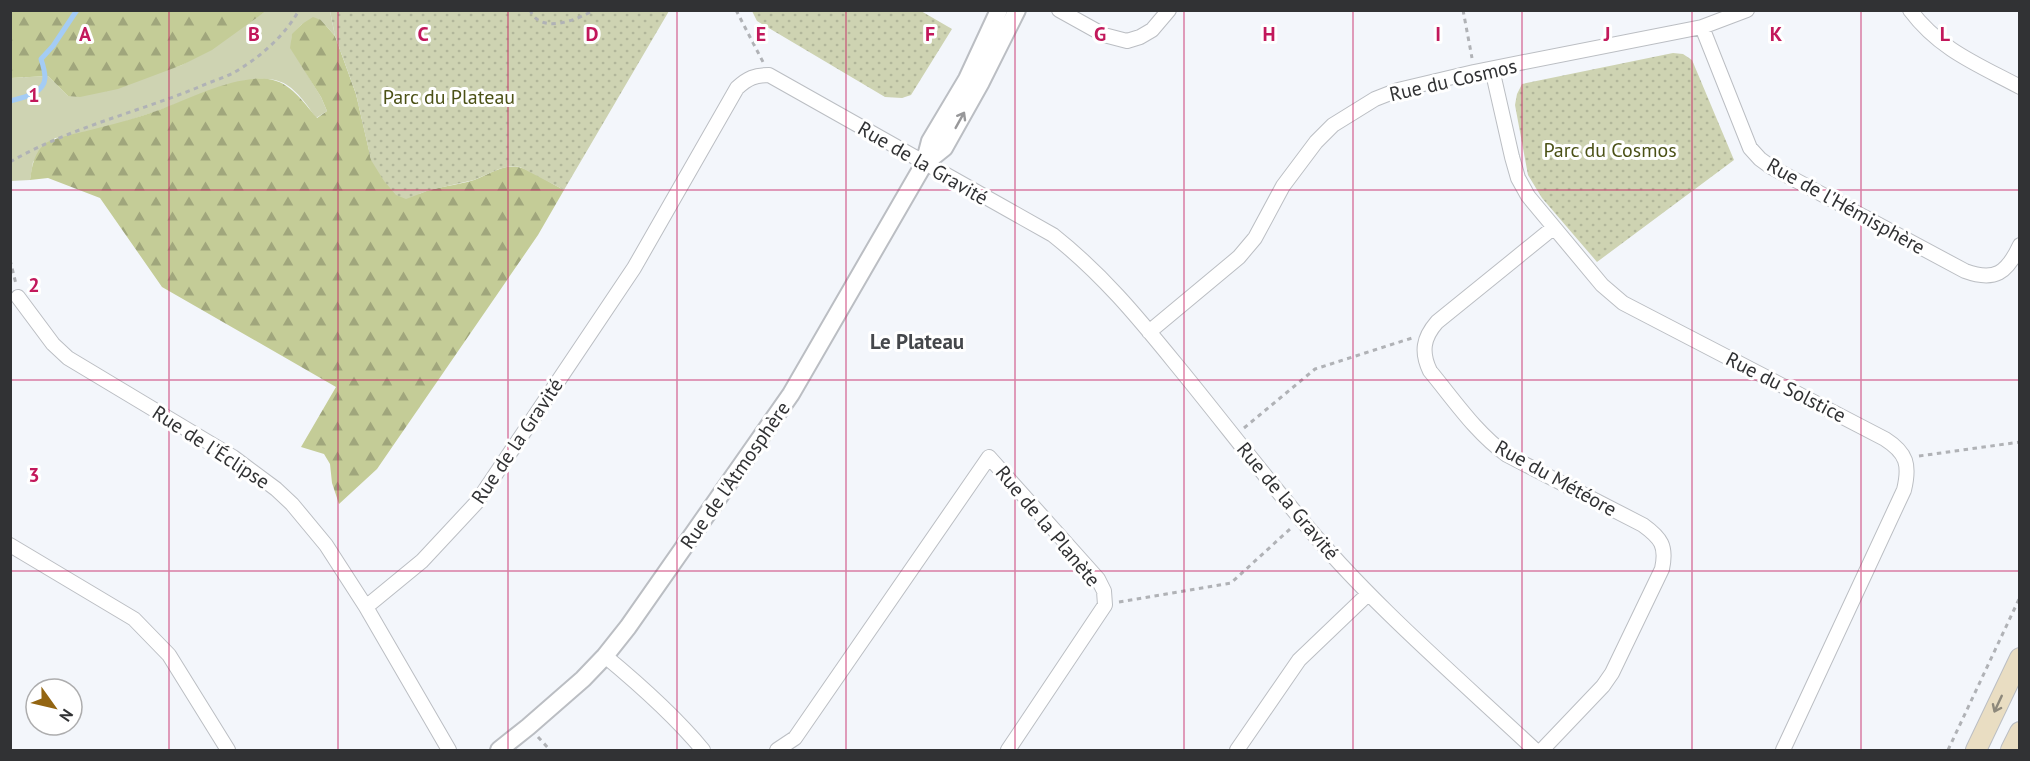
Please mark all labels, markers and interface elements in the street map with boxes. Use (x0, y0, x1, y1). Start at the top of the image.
text: A (79, 21, 92, 47)
text: B (248, 21, 260, 47)
text: C (417, 21, 429, 47)
text: D (586, 21, 599, 47)
text: E (756, 21, 766, 47)
text: F (925, 21, 935, 47)
text: G (1094, 21, 1106, 47)
text: H (1262, 21, 1276, 47)
text: I (1435, 21, 1441, 47)
text: J (1603, 21, 1610, 47)
text: K (1770, 21, 1783, 47)
text: L (1940, 21, 1951, 47)
street label: Rue du Cosmos (1387, 53, 1519, 107)
text: 1 (28, 82, 40, 108)
park label: Parc du Plateau (383, 84, 515, 110)
one-way arrow (954, 112, 966, 129)
street label: Rue de la Gravité (853, 115, 993, 211)
park label: Parc du Cosmos (1543, 137, 1677, 163)
street label: Rue de l'Hémisphère (1762, 152, 1930, 260)
text: 2 (28, 272, 40, 298)
district label: Le Plateau (870, 328, 964, 355)
street label: Rue du Solstice (1722, 346, 1850, 428)
street label: Rue de la Gravité (465, 373, 569, 509)
street label: Rue de l'Atmosphère (674, 396, 796, 554)
street label: Rue de l'Éclipse (147, 399, 275, 495)
street label: Rue du Météore (1491, 434, 1621, 522)
street label: Rue de la Gravité (1231, 437, 1345, 565)
street label: Rue de la Planète (990, 460, 1106, 592)
text: 3 (28, 462, 40, 488)
north arrow (24, 677, 84, 737)
one-way arrow (1991, 695, 2003, 713)
text: N (55, 705, 78, 725)

